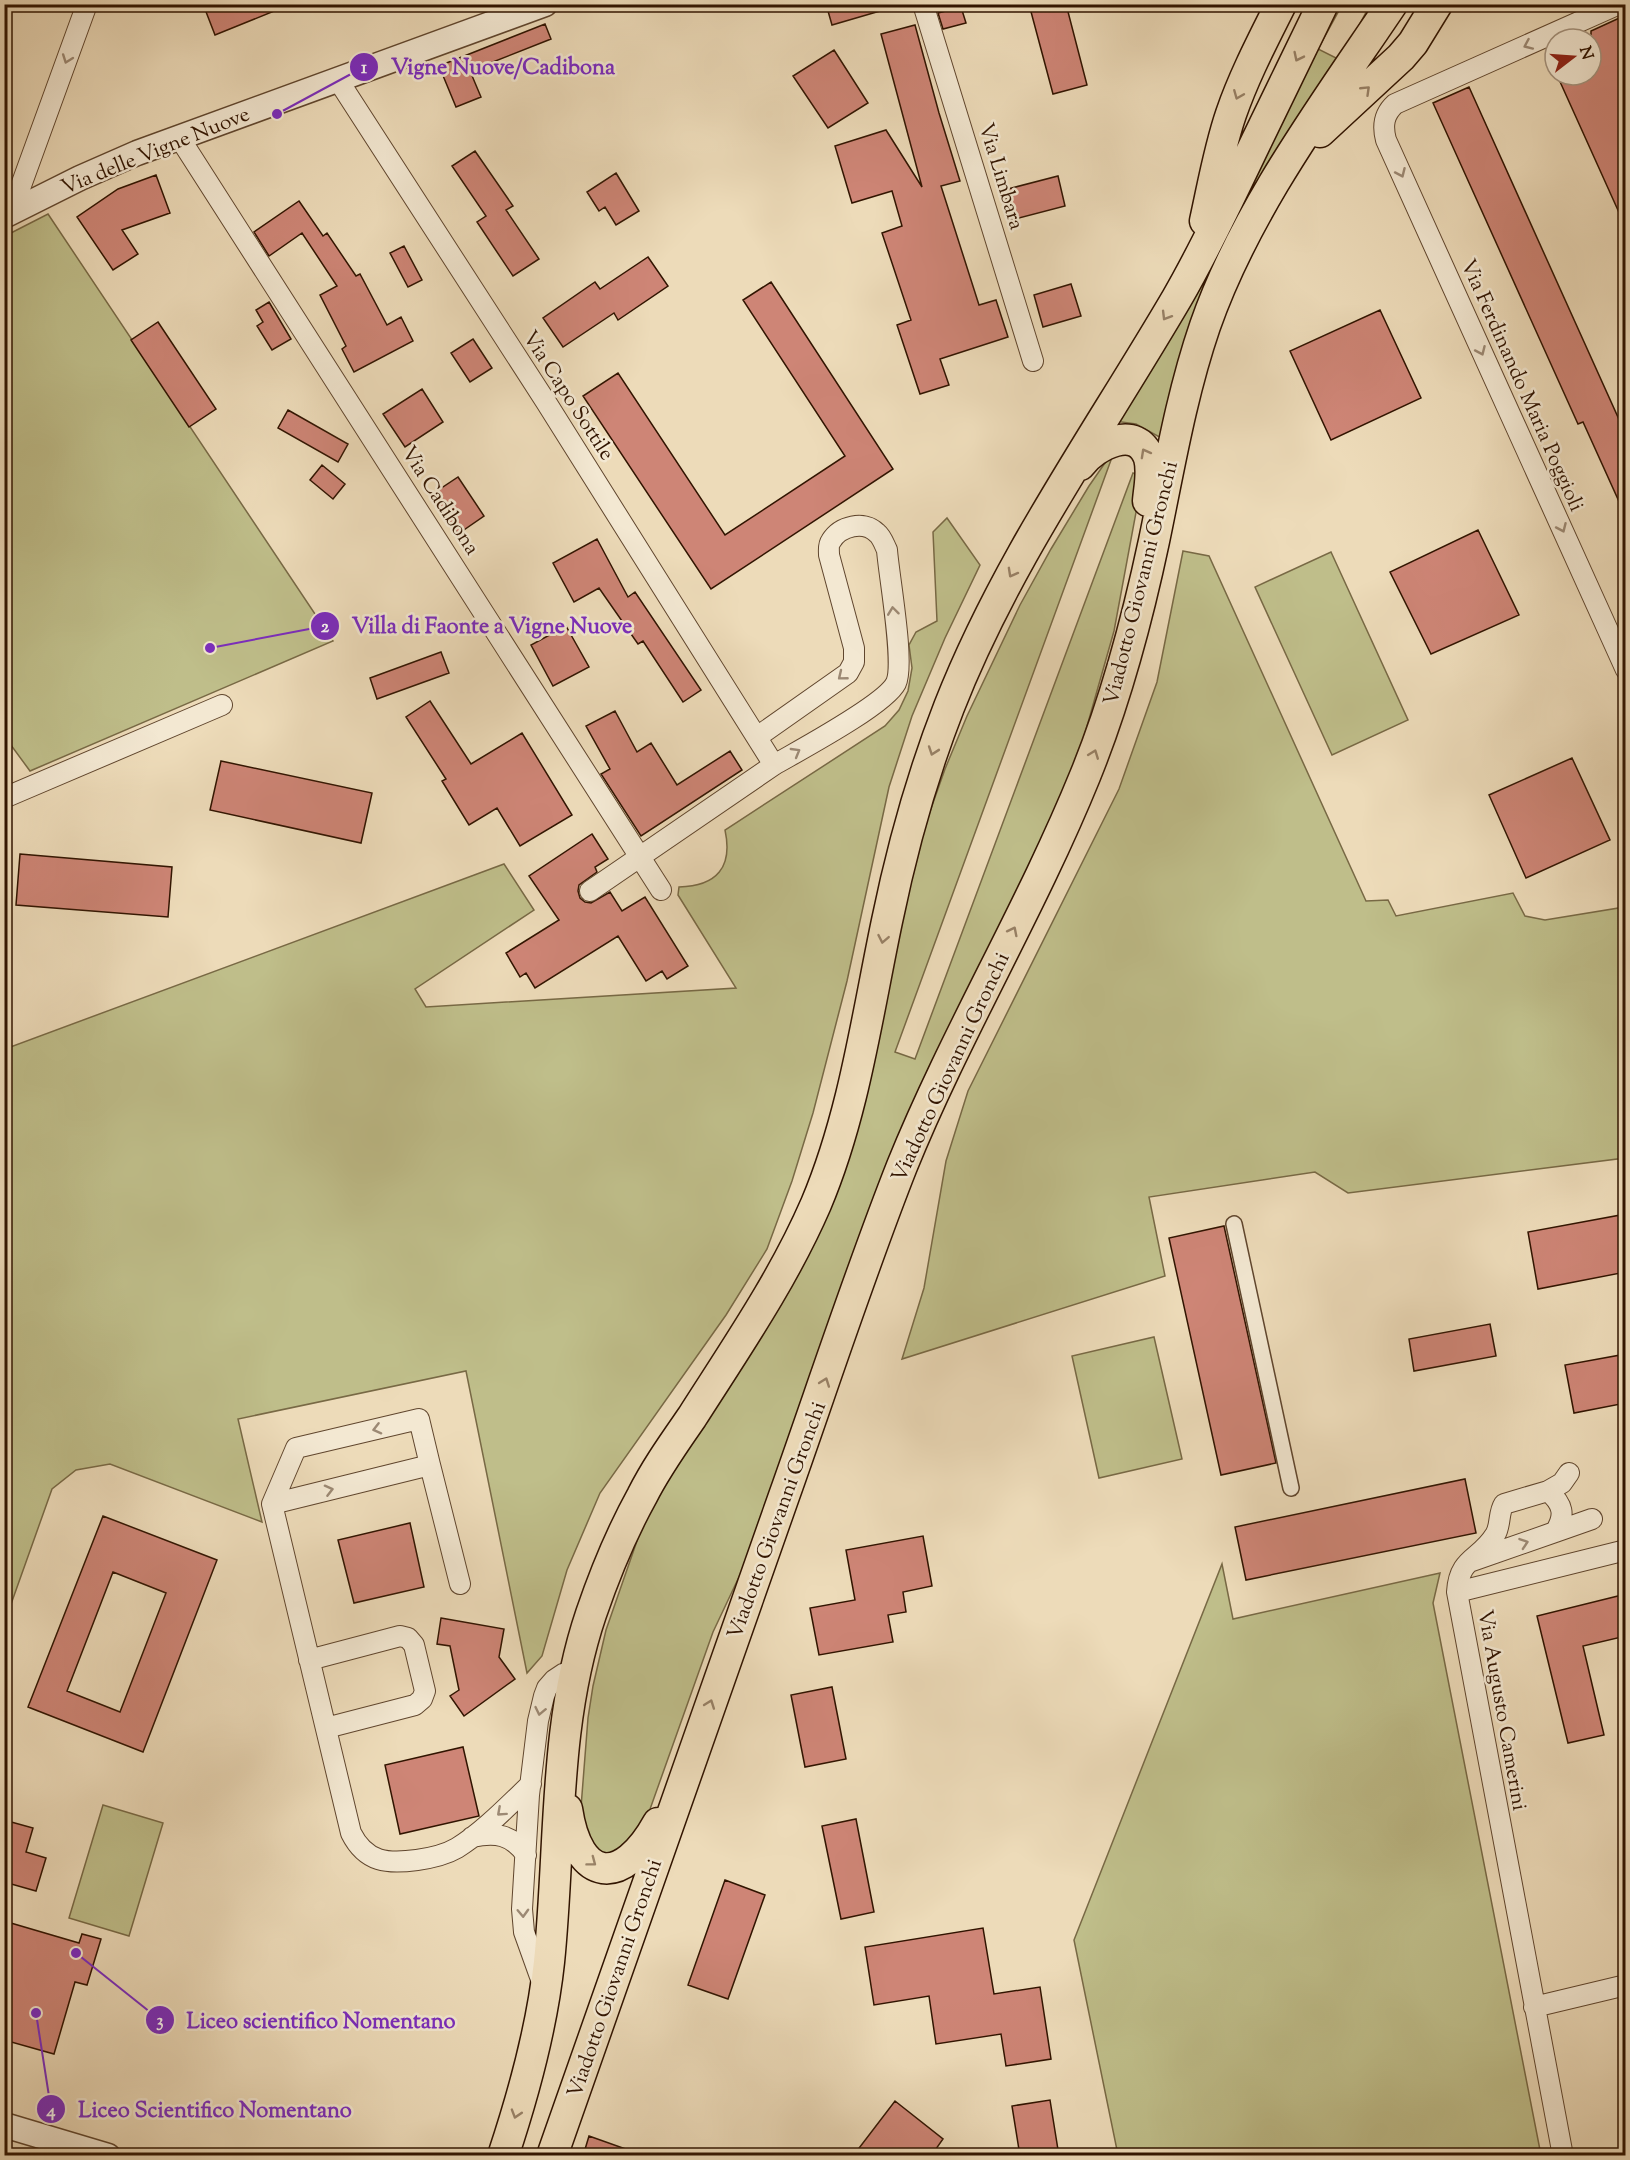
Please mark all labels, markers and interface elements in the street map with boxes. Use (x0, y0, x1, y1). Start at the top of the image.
north arrow (1543, 27, 1603, 87)
one-way arrow (1523, 38, 1534, 50)
text: N (1572, 44, 1598, 63)
callout: Vigne Nuove/Cadibona (349, 47, 628, 87)
one-way arrow (1293, 51, 1305, 62)
text: Vigne Nuove/Cadibona (391, 53, 616, 85)
one-way arrow (62, 54, 75, 64)
text: 1 (361, 56, 368, 82)
one-way arrow (1358, 87, 1369, 98)
one-way arrow (1233, 89, 1245, 100)
street label: Via delle Vigne Nuove (57, 100, 255, 203)
street label: Via Limbara (970, 120, 1031, 234)
one-way arrow (1394, 167, 1406, 178)
street label: Via Ferdinando Maria Poggioli (1452, 255, 1590, 517)
one-way arrow (1162, 310, 1174, 320)
street label: Via Capo Sottile (514, 325, 621, 467)
one-way arrow (1474, 344, 1486, 355)
street label: Via Cadibona (393, 441, 486, 562)
one-way arrow (1141, 449, 1152, 459)
street label: Viadotto Giovanni Gronchi (1097, 458, 1187, 709)
one-way arrow (1554, 522, 1566, 533)
one-way arrow (1007, 566, 1019, 577)
callout: Villa di Faonte a Vigne Nuove (310, 606, 645, 646)
one-way arrow (888, 607, 900, 616)
text: Villa di Faonte a Vigne Nuove (352, 612, 632, 644)
text: 2 (321, 615, 330, 641)
one-way arrow (838, 669, 849, 680)
one-way arrow (927, 745, 940, 756)
one-way arrow (790, 748, 800, 760)
one-way arrow (1086, 749, 1099, 759)
one-way arrow (1006, 926, 1018, 937)
one-way arrow (877, 934, 890, 944)
street label: Viadotto Giovanni Gronchi (885, 948, 1018, 1188)
one-way arrow (817, 1377, 830, 1387)
street label: Viadotto Giovanni Gronchi (721, 1398, 835, 1644)
one-way arrow (373, 1421, 383, 1434)
one-way arrow (323, 1485, 333, 1498)
one-way arrow (1518, 1537, 1529, 1550)
street label: Via Augusto Camerini (1469, 1608, 1533, 1813)
one-way arrow (703, 1699, 716, 1710)
one-way arrow (534, 1706, 547, 1716)
one-way arrow (497, 1805, 508, 1816)
street label: Viadotto Giovanni Gronchi (561, 1855, 671, 2102)
one-way arrow (585, 1855, 596, 1866)
one-way arrow (517, 1909, 530, 1918)
callout: Liceo scientifico Nomentano (145, 2000, 468, 2040)
text: Liceo scientifico Nomentano (186, 2007, 456, 2039)
text: 3 (156, 2009, 164, 2035)
callout: Liceo Scientifico Nomentano (36, 2089, 364, 2129)
text: Liceo Scientifico Nomentano (78, 2096, 352, 2128)
text: 4 (45, 2099, 56, 2125)
one-way arrow (511, 2108, 523, 2119)

